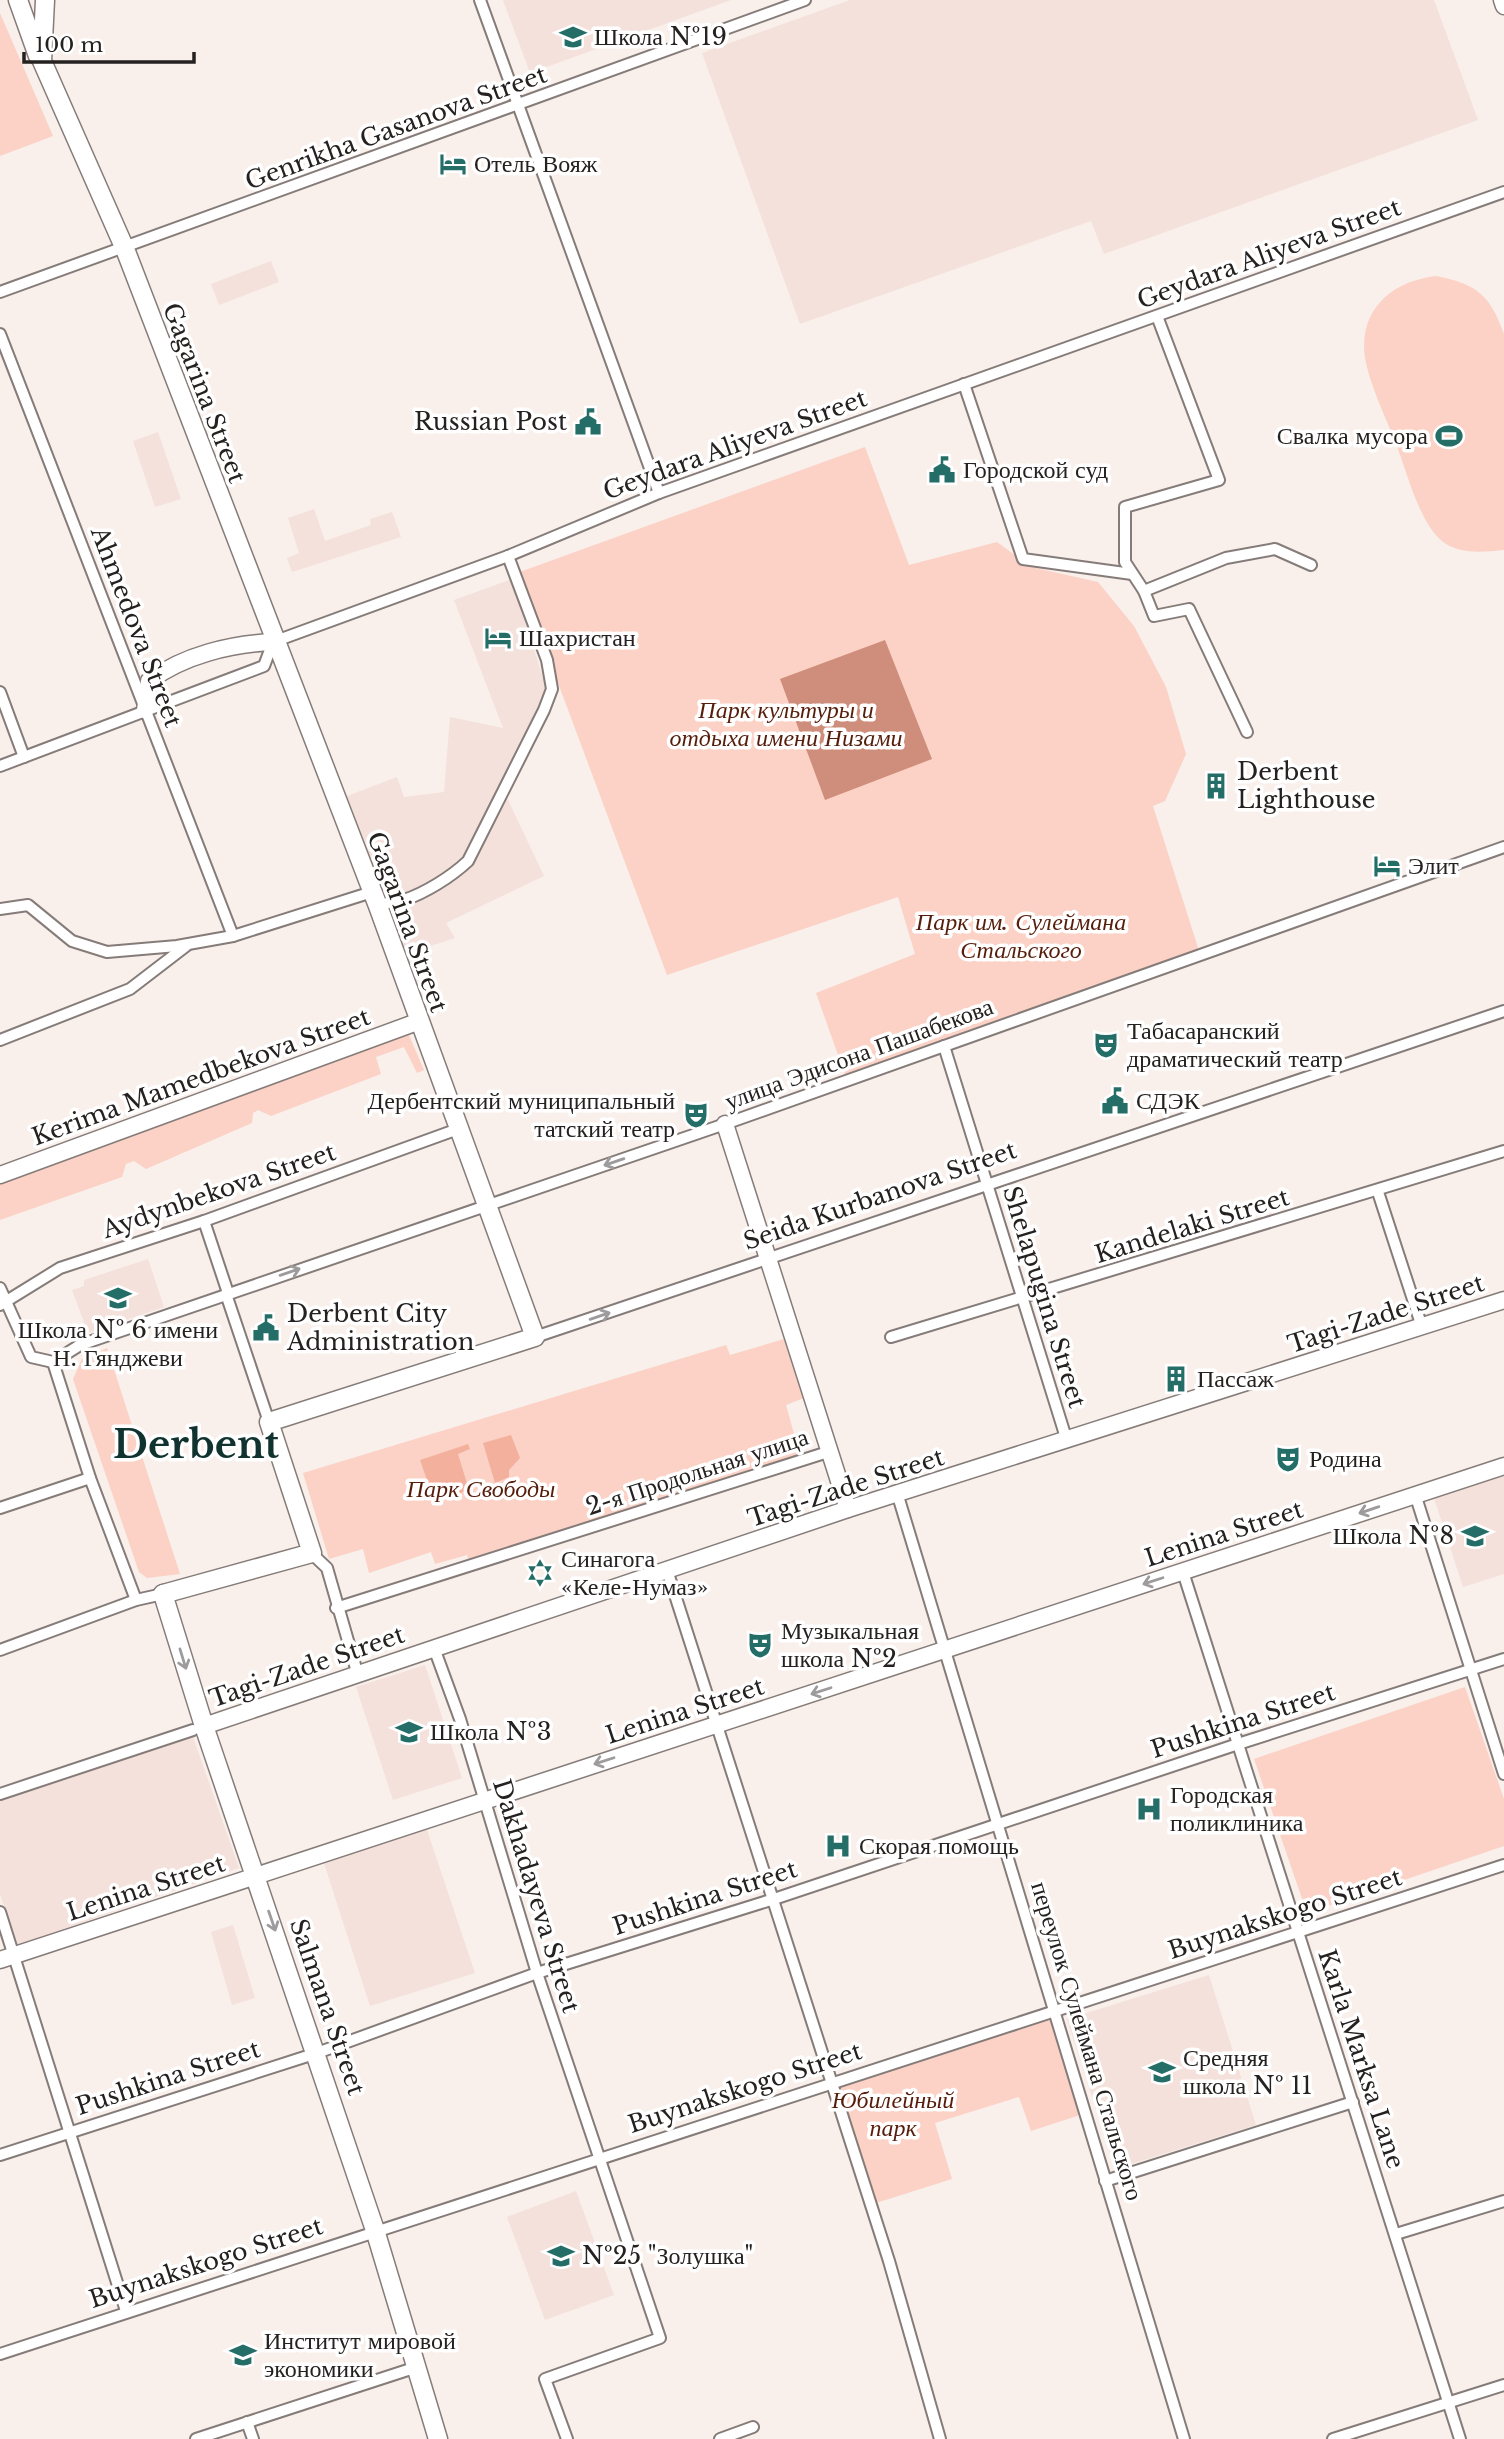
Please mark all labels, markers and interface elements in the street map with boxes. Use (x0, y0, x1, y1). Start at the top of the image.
scale bar (24, 21, 194, 65)
school or university icon: Школа №19 (558, 22, 588, 52)
place label: Школа №19 (594, 22, 727, 51)
text: 100 m (35, 32, 103, 58)
street label: Genrikha Gasanova Street (241, 59, 551, 196)
hotel icon: Отель Вояж (438, 149, 468, 179)
place label: Отель Вояж (474, 149, 598, 178)
street label: Geydara Aliyeva Street (1133, 192, 1405, 315)
street label: Gagarina Street (157, 299, 252, 487)
street label: Geydara Aliyeva Street (599, 383, 871, 506)
place label: Russian Post (414, 407, 567, 436)
public building icon: Russian Post (573, 407, 603, 437)
place label: Свалка мусора (1277, 421, 1428, 450)
sports icon: Свалка мусора (1434, 421, 1464, 451)
public building icon: Городской суд (927, 455, 957, 485)
place label: Городской суд (963, 455, 1108, 484)
street label: Ahmedova Street (84, 522, 188, 731)
hotel icon: Шахристан (483, 623, 513, 653)
place label: Шахристан (519, 623, 636, 652)
park label: Парк культуры и отдыха имени Низами (669, 695, 903, 752)
place label: Derbent Lighthouse (1237, 757, 1376, 814)
building icon: Derbent Lighthouse (1201, 771, 1231, 801)
street label: Gagarina Street (361, 828, 454, 1016)
hotel icon: Элит (1372, 851, 1402, 881)
place label: Элит (1408, 851, 1459, 880)
park label: Парк им. Сулеймана Стальского (915, 907, 1126, 964)
street label: улица Эдисона Пашабекова (721, 991, 997, 1116)
street label: Kerima Mamedbekova Street (28, 1002, 374, 1151)
place label: Табасаранский драматический театр (1127, 1016, 1343, 1073)
theatre icon: Табасаранский драматический театр (1091, 1030, 1121, 1060)
place label: Дербентский муниципальный татский театр (368, 1086, 675, 1143)
public building icon: СДЭК (1100, 1086, 1130, 1116)
place label: СДЭК (1136, 1086, 1201, 1115)
theatre icon: Дербентский муниципальный татский театр (681, 1100, 711, 1130)
street label: Seida Kurbanova Street (740, 1135, 1020, 1256)
street label: Aydynbekova Street (97, 1137, 339, 1244)
one-way arrow (603, 1157, 625, 1169)
street label: Shelapugina Street (997, 1182, 1092, 1411)
street label: Kandelaki Street (1091, 1182, 1293, 1269)
one-way arrow (279, 1265, 301, 1277)
street label: Tagi-Zade Street (1284, 1268, 1487, 1359)
school or university icon: Школа № 6 имени Н. Гянджеви (103, 1283, 133, 1313)
place label: Derbent City Administration (286, 1299, 474, 1356)
one-way arrow (589, 1309, 611, 1321)
public building icon: Derbent City Administration (251, 1313, 281, 1343)
place label: Школа № 6 имени Н. Гянджеви (18, 1315, 218, 1372)
building icon: Пассаж (1161, 1364, 1191, 1394)
place label: Пассаж (1197, 1364, 1274, 1393)
district label: Derbent (113, 1421, 280, 1468)
street label: 2-я Продольная улица (582, 1422, 812, 1521)
street label: Tagi-Zade Street (744, 1442, 947, 1533)
theatre icon: Родина (1273, 1444, 1303, 1474)
place label: Родина (1309, 1444, 1382, 1473)
park label: Парк Свободы (406, 1474, 555, 1503)
street label: Lenina Street (1141, 1494, 1307, 1573)
one-way arrow (1359, 1505, 1381, 1517)
place label: Школа №8 (1333, 1521, 1454, 1550)
school or university icon: Школа №8 (1460, 1521, 1490, 1551)
place label: Синагога «Келе-Нумаз» (561, 1544, 708, 1601)
synagogue icon: Синагога «Келе-Нумаз» (525, 1558, 555, 1588)
one-way arrow (1143, 1576, 1165, 1589)
place label: Музыкальная школа №2 (781, 1616, 919, 1673)
street label: Tagi-Zade Street (206, 1620, 408, 1713)
theatre icon: Музыкальная школа №2 (745, 1630, 775, 1660)
one-way arrow (177, 1648, 190, 1670)
street label: Lenina Street (602, 1671, 768, 1750)
street label: Pushkina Street (1147, 1677, 1338, 1764)
one-way arrow (810, 1685, 832, 1698)
school or university icon: Школа №3 (394, 1717, 424, 1747)
place label: Школа №3 (430, 1717, 551, 1746)
one-way arrow (594, 1756, 616, 1768)
street label: Dakhadayeva Street (487, 1776, 586, 2016)
place label: Городская поликлиника (1170, 1780, 1304, 1837)
hospital icon: Городская поликлиника (1134, 1794, 1164, 1824)
hospital icon: Скорая помощь (823, 1831, 853, 1861)
place label: Скорая помощь (859, 1831, 1019, 1860)
street label: Lenina Street (63, 1848, 229, 1927)
street label: Pushkina Street (609, 1854, 800, 1941)
street label: Buynakskogo Street (1164, 1862, 1405, 1965)
street label: переулок Сулеймана Стальского (1025, 1878, 1150, 2204)
one-way arrow (267, 1909, 279, 1931)
street label: Salmana Street (284, 1915, 371, 2099)
street label: Karla Marksa Lane (1312, 1946, 1411, 2172)
street label: Pushkina Street (72, 2034, 263, 2121)
street label: Buynakskogo Street (624, 2036, 865, 2139)
place label: Средняя школа № 11 (1183, 2043, 1312, 2100)
school or university icon: Средняя школа № 11 (1147, 2057, 1177, 2087)
park label: Юбилейный парк (831, 2085, 954, 2142)
street label: Buynakskogo Street (85, 2211, 326, 2314)
school or university icon: №25 "Золушка" (546, 2241, 576, 2271)
place label: №25 "Золушка" (582, 2241, 753, 2270)
place label: Институт мировой экономики (264, 2326, 456, 2383)
school or university icon: Институт мировой экономики (228, 2340, 258, 2370)

